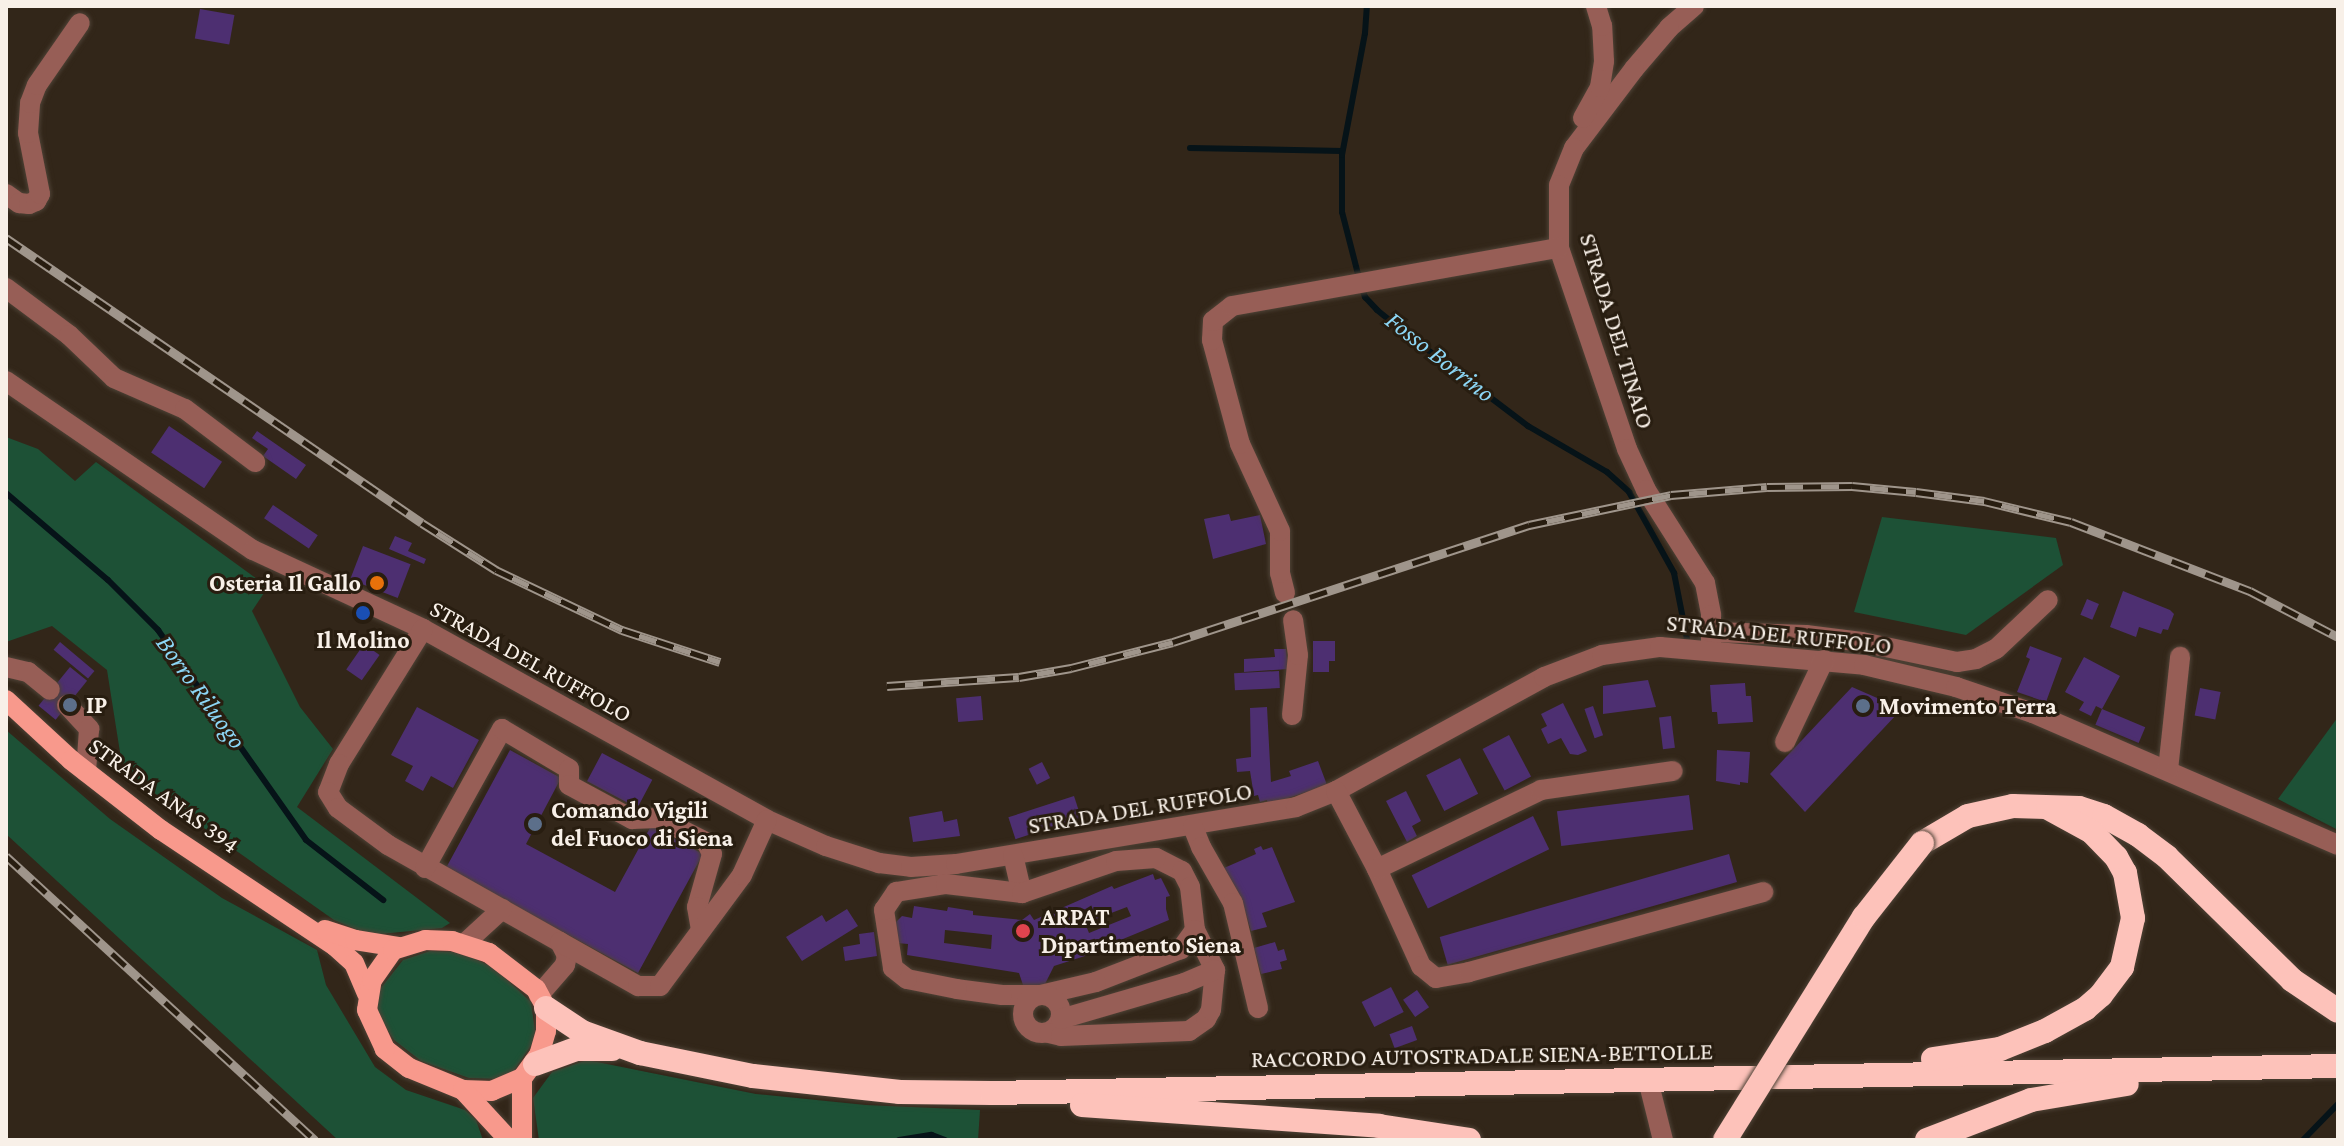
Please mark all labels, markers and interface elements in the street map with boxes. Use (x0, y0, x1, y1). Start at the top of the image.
street label: STRADA DEL TINAIO (1574, 230, 1660, 432)
water label: Fosso Borrino (1379, 305, 1501, 409)
place label: Osteria Il Gallo (209, 569, 361, 597)
marker: Osteria Il Gallo (368, 574, 386, 592)
street label: STRADA DEL RUFFOLO (425, 594, 637, 728)
marker: Il Molino (354, 604, 372, 622)
street label: STRADA DEL RUFFOLO (1665, 608, 1893, 660)
place label: Il Molino (316, 626, 410, 654)
water label: Borro Riluogo (149, 629, 253, 755)
place label: IP (86, 691, 107, 719)
place label: Movimento Terra (1879, 692, 2057, 720)
marker: IP (61, 696, 79, 714)
marker: Movimento Terra (1854, 697, 1872, 715)
street label: STRADA ANAS 394 (83, 731, 245, 859)
street label: STRADA DEL RUFFOLO (1026, 776, 1254, 840)
place label: Comando Vigili del Fuoco di Siena (551, 796, 733, 852)
marker: Comando Vigili del Fuoco di Siena (526, 815, 544, 833)
place label: ARPAT Dipartimento Siena (1041, 903, 1241, 959)
marker: ARPAT Dipartimento Siena (1012, 920, 1034, 942)
street label: RACCORDO AUTOSTRADALE SIENA-BETTOLLE (1251, 1037, 1713, 1073)

